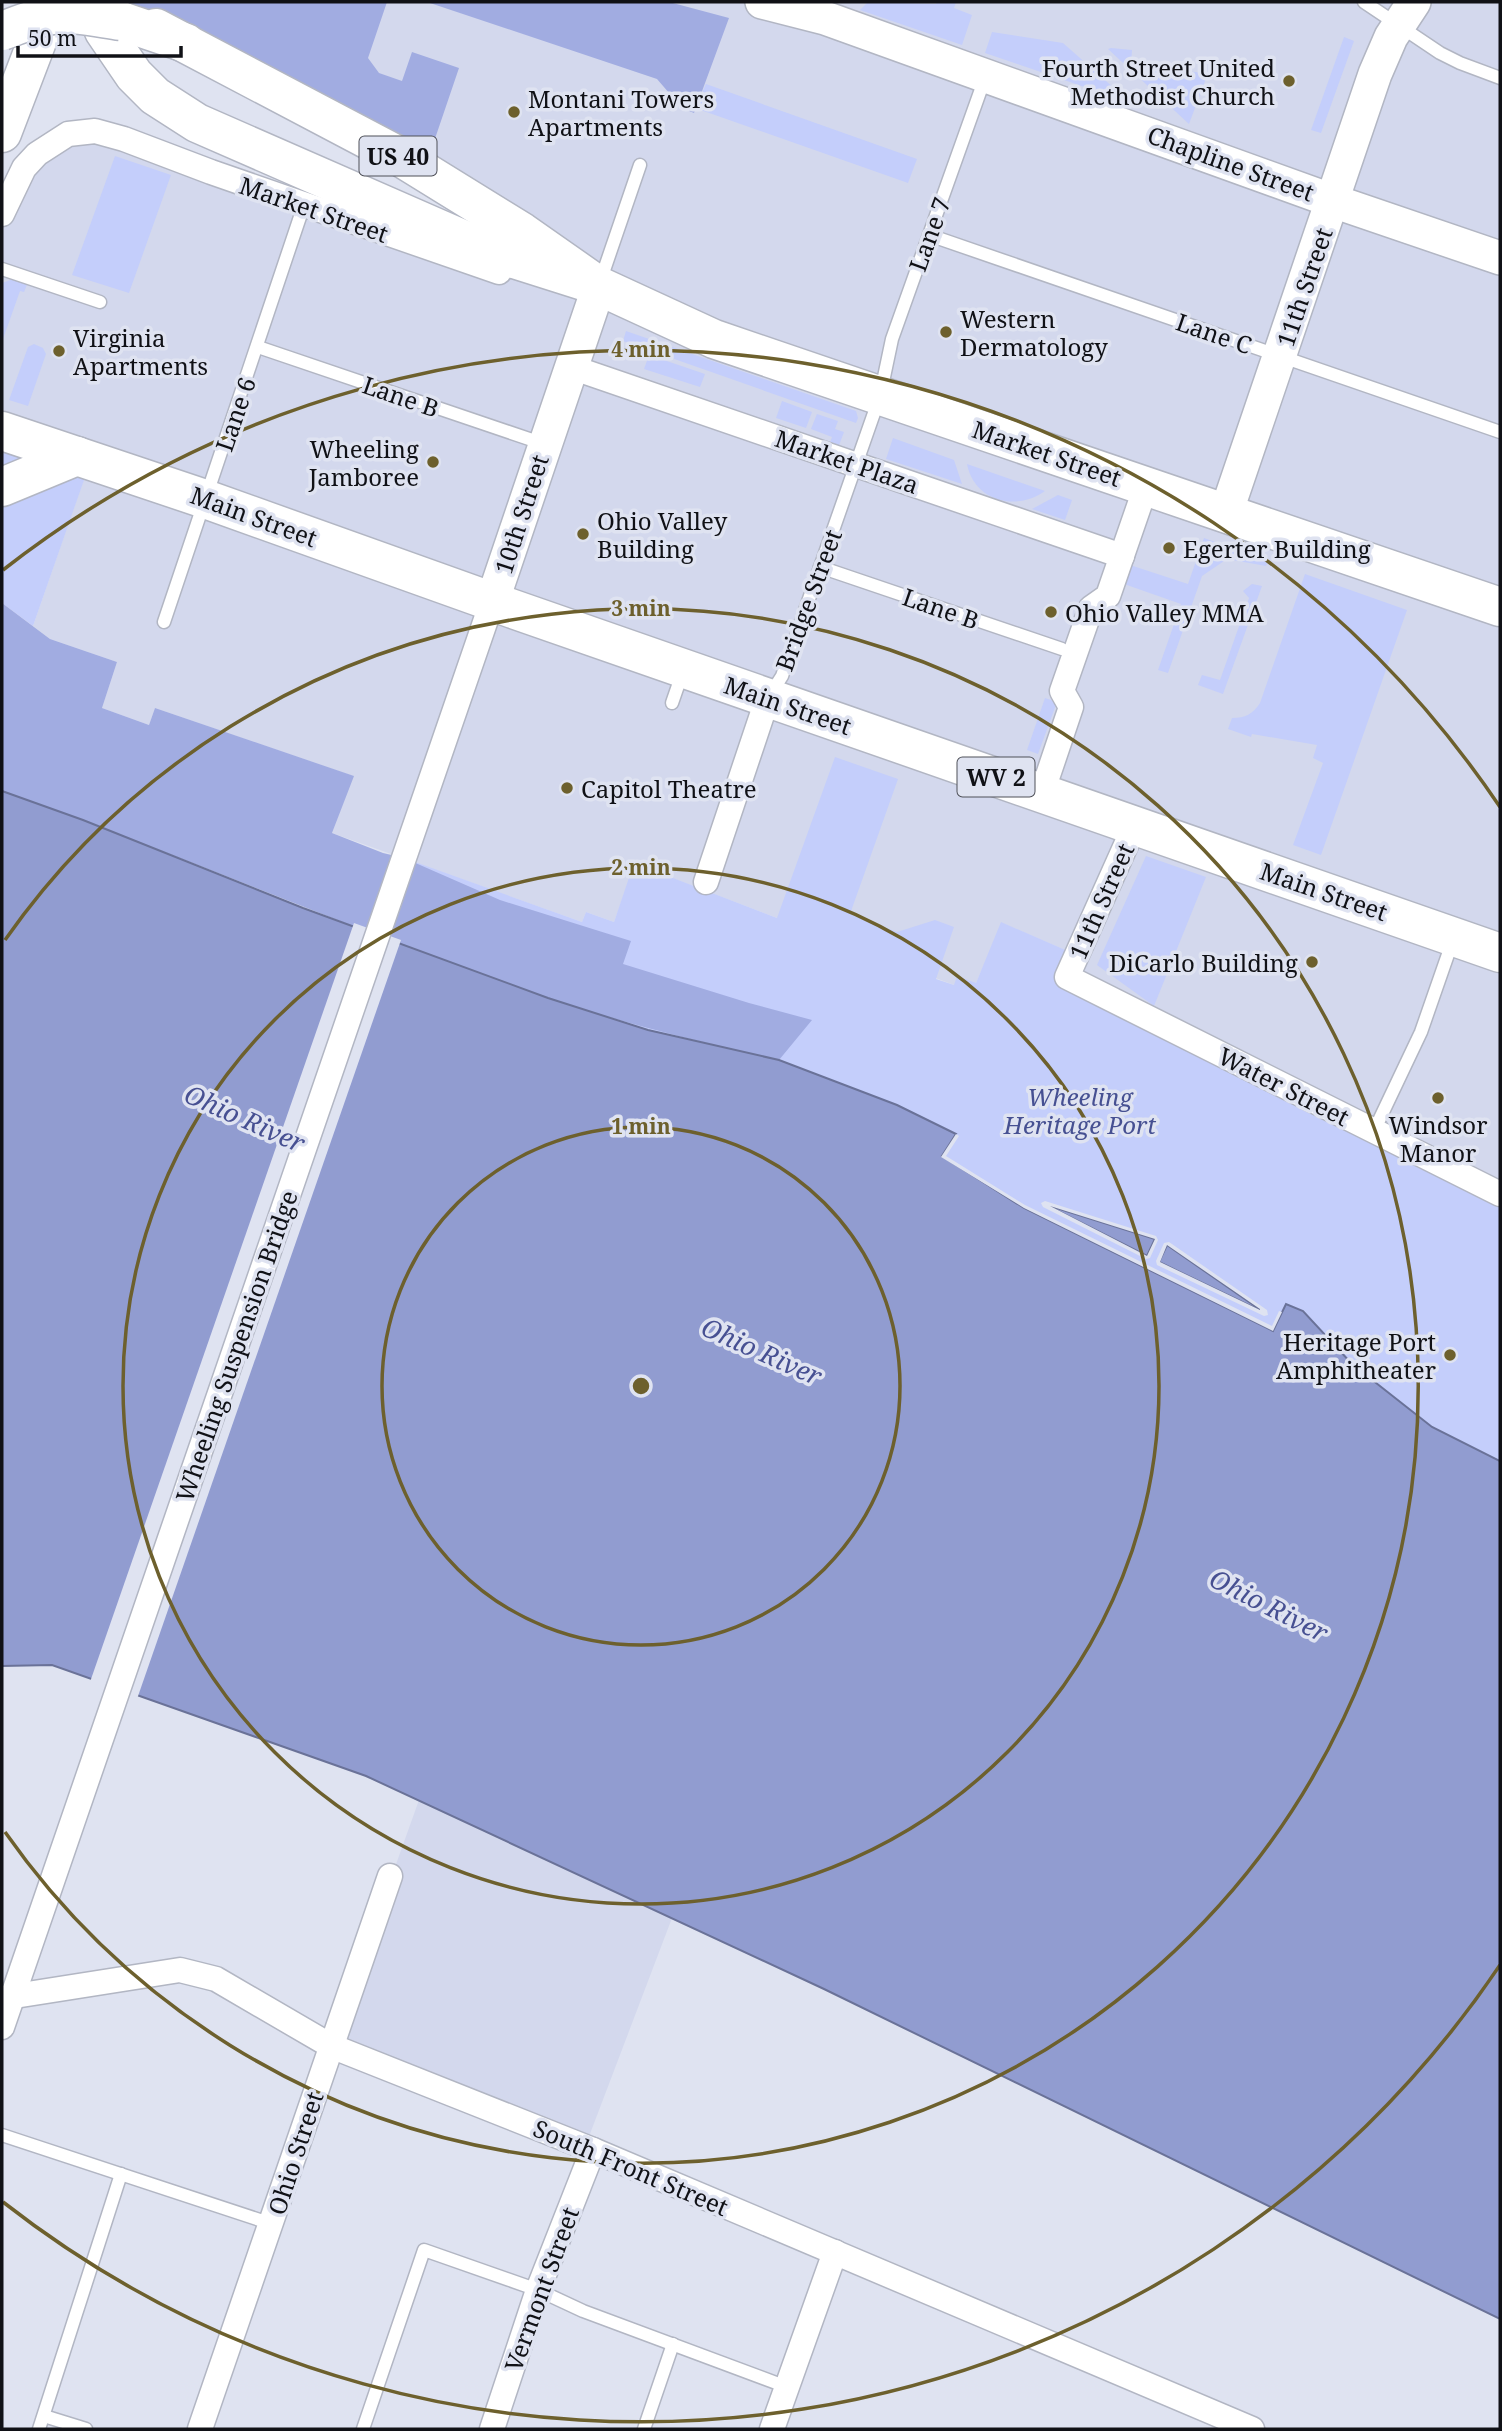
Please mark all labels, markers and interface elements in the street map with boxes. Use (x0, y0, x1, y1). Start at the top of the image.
scale bar (18, 14, 180, 58)
text: 50 m (28, 24, 77, 52)
place label: Fourth Street United Methodist Church (1042, 51, 1275, 112)
marker: Fourth Street United Methodist Church (1281, 73, 1297, 89)
place label: Montani Towers Apartments (528, 82, 714, 143)
marker: Montani Towers Apartments (506, 104, 522, 120)
street label: Chapline Street (1143, 118, 1319, 208)
road number: US 40 (360, 136, 436, 176)
street label: Market Street (235, 168, 393, 250)
street label: Lane 7 (900, 192, 958, 276)
street label: 11th Street (1268, 223, 1340, 351)
place label: Western Dermatology (960, 302, 1108, 363)
street label: Lane C (1172, 305, 1256, 361)
place label: Virginia Apartments (73, 321, 208, 382)
marker: Western Dermatology (938, 324, 954, 340)
text: 4 min (611, 335, 671, 363)
marker: Virginia Apartments (51, 343, 67, 359)
street label: Lane B (358, 368, 444, 424)
street label: Lane 6 (207, 372, 263, 456)
street label: Market Street (968, 412, 1126, 494)
street label: Market Plaza (771, 421, 923, 501)
place label: Wheeling Jamboree (308, 432, 419, 493)
street label: 10th Street (486, 450, 556, 578)
marker: Wheeling Jamboree (425, 454, 441, 470)
street label: Main Street (186, 478, 322, 554)
place label: Ohio Valley Building (597, 504, 728, 565)
street label: Bridge Street (767, 525, 849, 675)
marker: Ohio Valley Building (575, 526, 591, 542)
place label: Egerter Building (1183, 532, 1371, 565)
marker: Egerter Building (1161, 540, 1177, 556)
street label: Lane B (898, 580, 984, 636)
text: 3 min (611, 594, 671, 622)
place label: Ohio Valley MMA (1065, 596, 1264, 629)
marker: Ohio Valley MMA (1043, 604, 1059, 620)
street label: Main Street (720, 668, 856, 742)
road number: WV 2 (958, 758, 1034, 796)
place label: Capitol Theatre (581, 772, 757, 805)
marker: Capitol Theatre (559, 780, 575, 796)
street label: 11th Street (1061, 838, 1141, 964)
text: 2 min (611, 853, 671, 881)
street label: Main Street (1256, 854, 1392, 928)
place label: DiCarlo Building (1109, 946, 1298, 979)
marker: DiCarlo Building (1304, 954, 1320, 970)
street label: Water Street (1213, 1039, 1355, 1133)
water label: Ohio River (179, 1075, 312, 1161)
park label: Wheeling Heritage Port (1003, 1080, 1156, 1141)
marker: Windsor Manor (1430, 1090, 1446, 1106)
place label: Windsor Manor (1389, 1108, 1488, 1169)
text: 1 min (611, 1112, 671, 1140)
street label: Wheeling Suspension Bridge (167, 1186, 305, 1506)
water label: Ohio River (696, 1308, 829, 1394)
place label: Heritage Port Amphitheater (1276, 1325, 1436, 1386)
marker: Heritage Port Amphitheater (1442, 1347, 1458, 1363)
centre of rings (629, 1374, 653, 1398)
water label: Ohio River (1204, 1560, 1335, 1651)
street label: Ohio Street (260, 2087, 330, 2219)
street label: South Front Street (529, 2111, 733, 2223)
street label: Vermont Street (496, 2202, 586, 2376)

